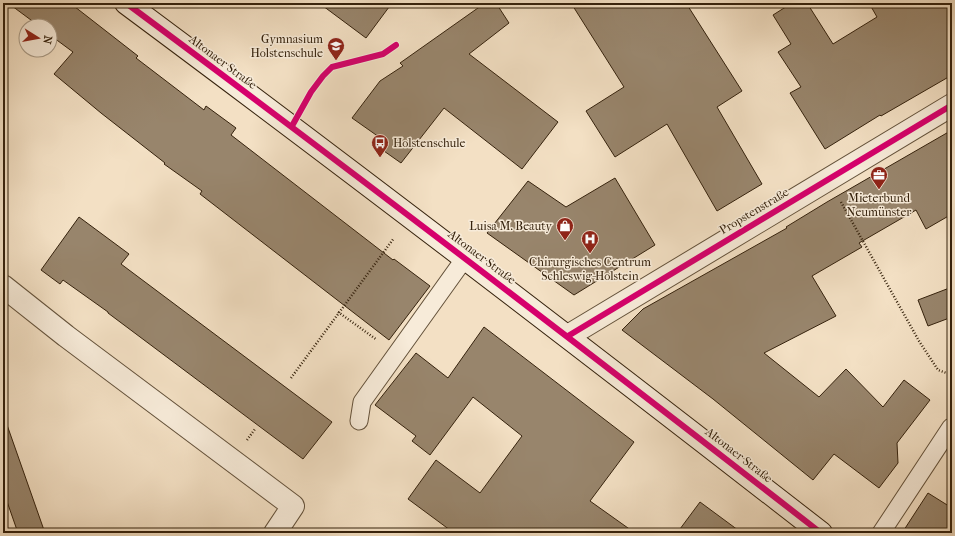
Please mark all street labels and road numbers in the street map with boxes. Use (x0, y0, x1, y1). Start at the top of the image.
street label: Altonaer Straße (186, 31, 260, 92)
street label: Propstenstraße (717, 185, 791, 237)
street label: Altonaer Straße (445, 226, 519, 287)
street label: Altonaer Straße (702, 424, 775, 486)

